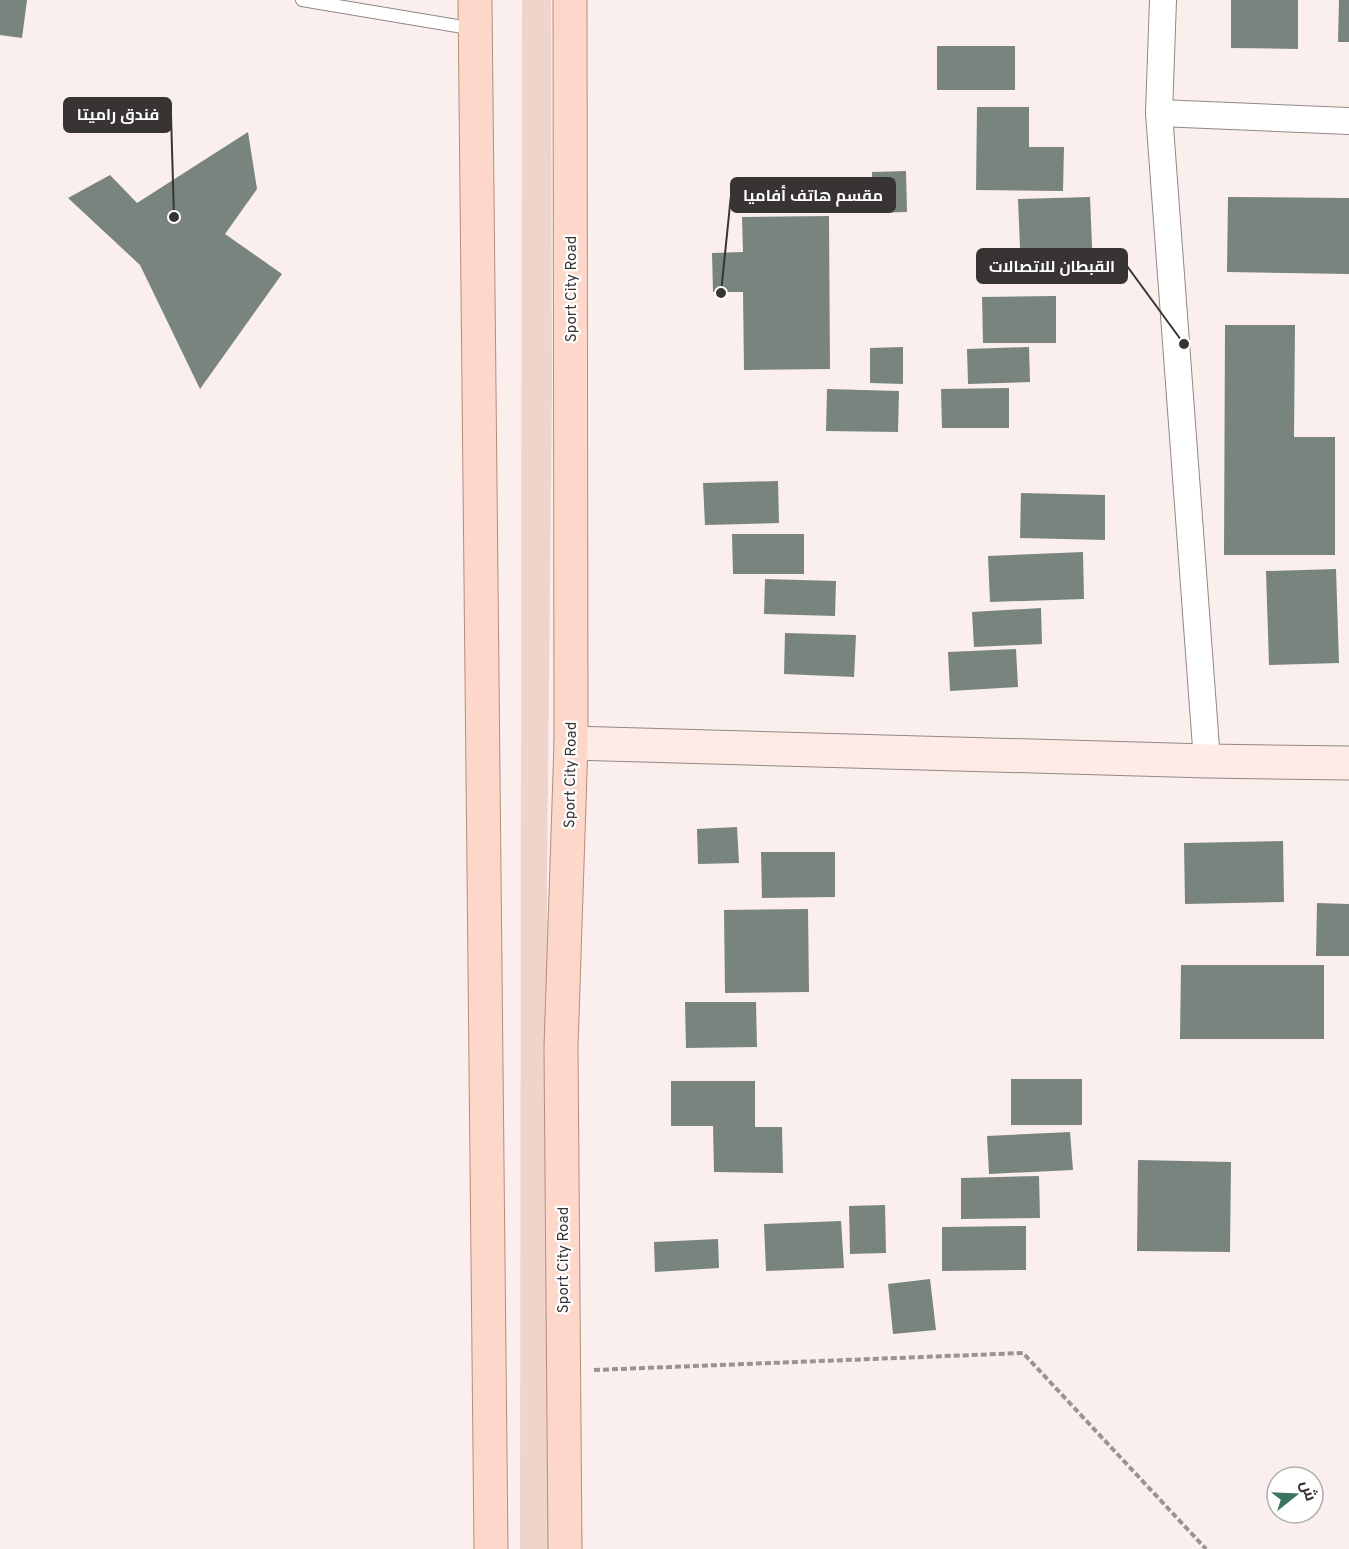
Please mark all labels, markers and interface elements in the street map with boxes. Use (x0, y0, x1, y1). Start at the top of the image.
callout: فندق راميتا (64, 98, 171, 132)
text: فندق راميتا (77, 106, 159, 126)
callout: مقسم هاتف أفاميا (731, 178, 895, 212)
text: مقسم هاتف أفاميا (743, 185, 883, 207)
street label: Sport City Road (563, 236, 582, 342)
callout: القبطان للاتصالات (977, 249, 1127, 283)
text: القبطان للاتصالات (989, 258, 1115, 278)
street label: Sport City Road (561, 722, 582, 828)
street label: Sport City Road (555, 1207, 574, 1313)
north arrow (1265, 1465, 1325, 1525)
text: ش (1295, 1478, 1320, 1504)

